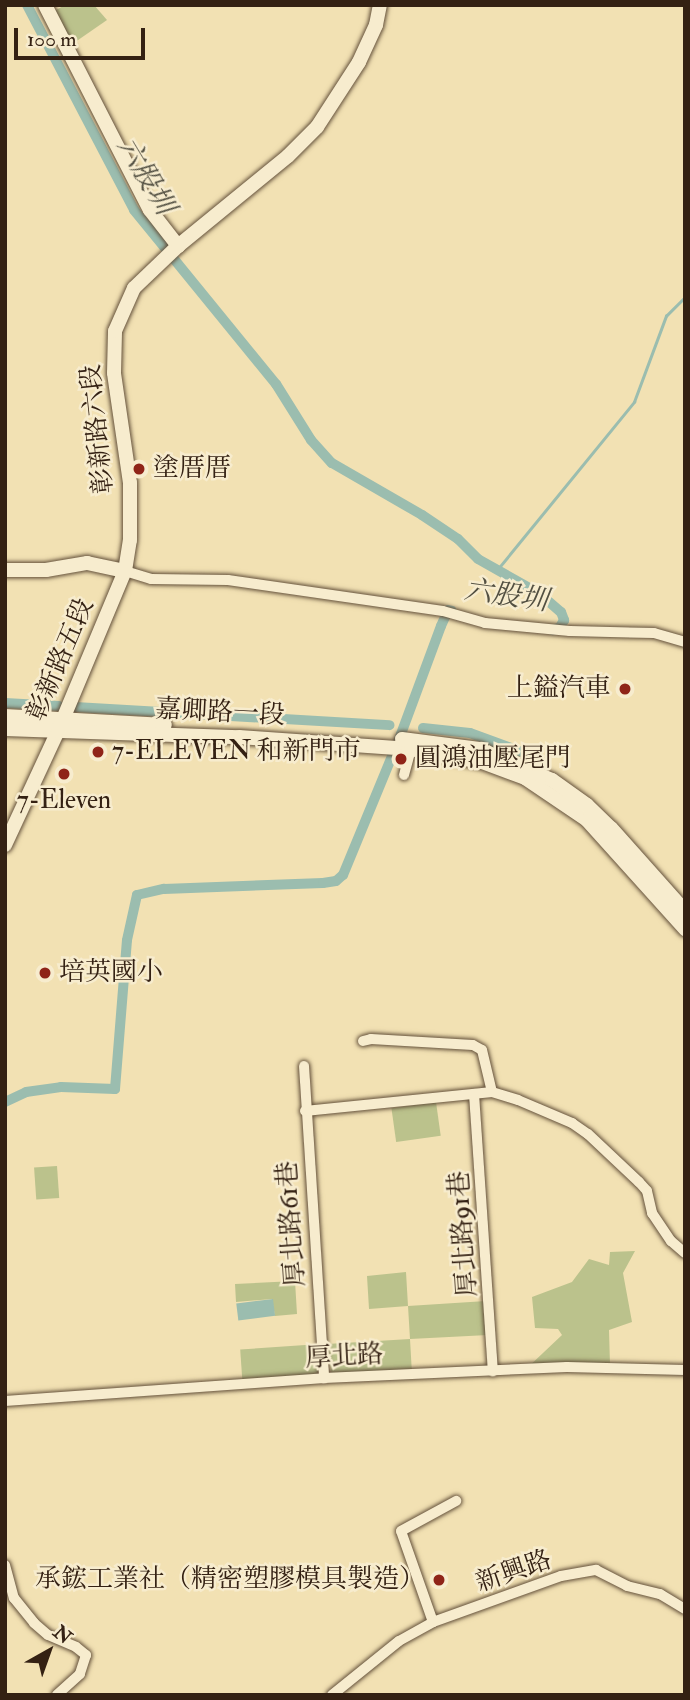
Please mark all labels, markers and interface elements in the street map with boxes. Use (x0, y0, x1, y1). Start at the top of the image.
scale bar (18, 14, 149, 58)
text: 100 m (27, 26, 77, 53)
water label: 六股圳 (109, 131, 181, 221)
street label: 彰新路六段 (76, 363, 120, 495)
place label: 塗厝厝 (153, 453, 231, 485)
marker: 塗厝厝 (131, 461, 147, 477)
water label: 六股圳 (462, 574, 550, 618)
street label: 彰新路五段 (21, 594, 101, 726)
place label: 上鎰汽車 (507, 673, 611, 705)
marker: 上鎰汽車 (617, 681, 633, 697)
street label: 嘉卿路一段 (154, 694, 286, 732)
place label: 7-ELEVEN 和新門市 (112, 736, 361, 768)
place label: 圓鴻油壓尾門 (415, 743, 571, 775)
marker: 7-ELEVEN 和新門市 (90, 744, 106, 760)
marker: 圓鴻油壓尾門 (393, 751, 409, 767)
marker: 7-Eleven (56, 766, 72, 782)
place label: 7-Eleven (17, 785, 111, 817)
place label: 培英國小 (59, 957, 163, 989)
marker: 培英國小 (37, 965, 53, 981)
street label: 厚北路61巷 (272, 1160, 312, 1288)
street label: 厚北路91巷 (444, 1170, 484, 1298)
street label: 厚北路 (304, 1339, 384, 1375)
street label: 新興路 (472, 1545, 556, 1599)
place label: 承鋐工業社（精密塑膠模具製造） (35, 1564, 425, 1596)
marker: 承鋐工業社（精密塑膠模具製造） (431, 1572, 447, 1588)
north arrow (14, 1616, 84, 1686)
text: N (48, 1620, 77, 1650)

